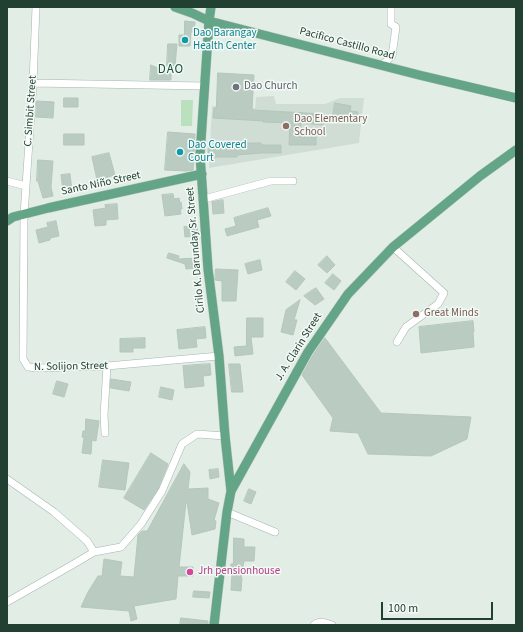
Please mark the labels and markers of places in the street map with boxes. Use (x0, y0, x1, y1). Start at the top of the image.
place label: Dao Barangay Health Center (193, 27, 257, 53)
marker: Dao Barangay Health Center (180, 35, 190, 45)
place label: Dao Church (244, 80, 297, 94)
marker: Dao Church (231, 82, 241, 92)
place label: Dao Elementary School (294, 113, 367, 139)
marker: Dao Elementary School (281, 121, 291, 131)
place label: Dao Covered Court (188, 139, 246, 165)
marker: Dao Covered Court (175, 147, 185, 157)
place label: Great Minds (424, 307, 479, 321)
marker: Great Minds (411, 309, 421, 319)
place label: Jrh pensionhouse (198, 565, 280, 579)
marker: Jrh pensionhouse (185, 567, 195, 577)

